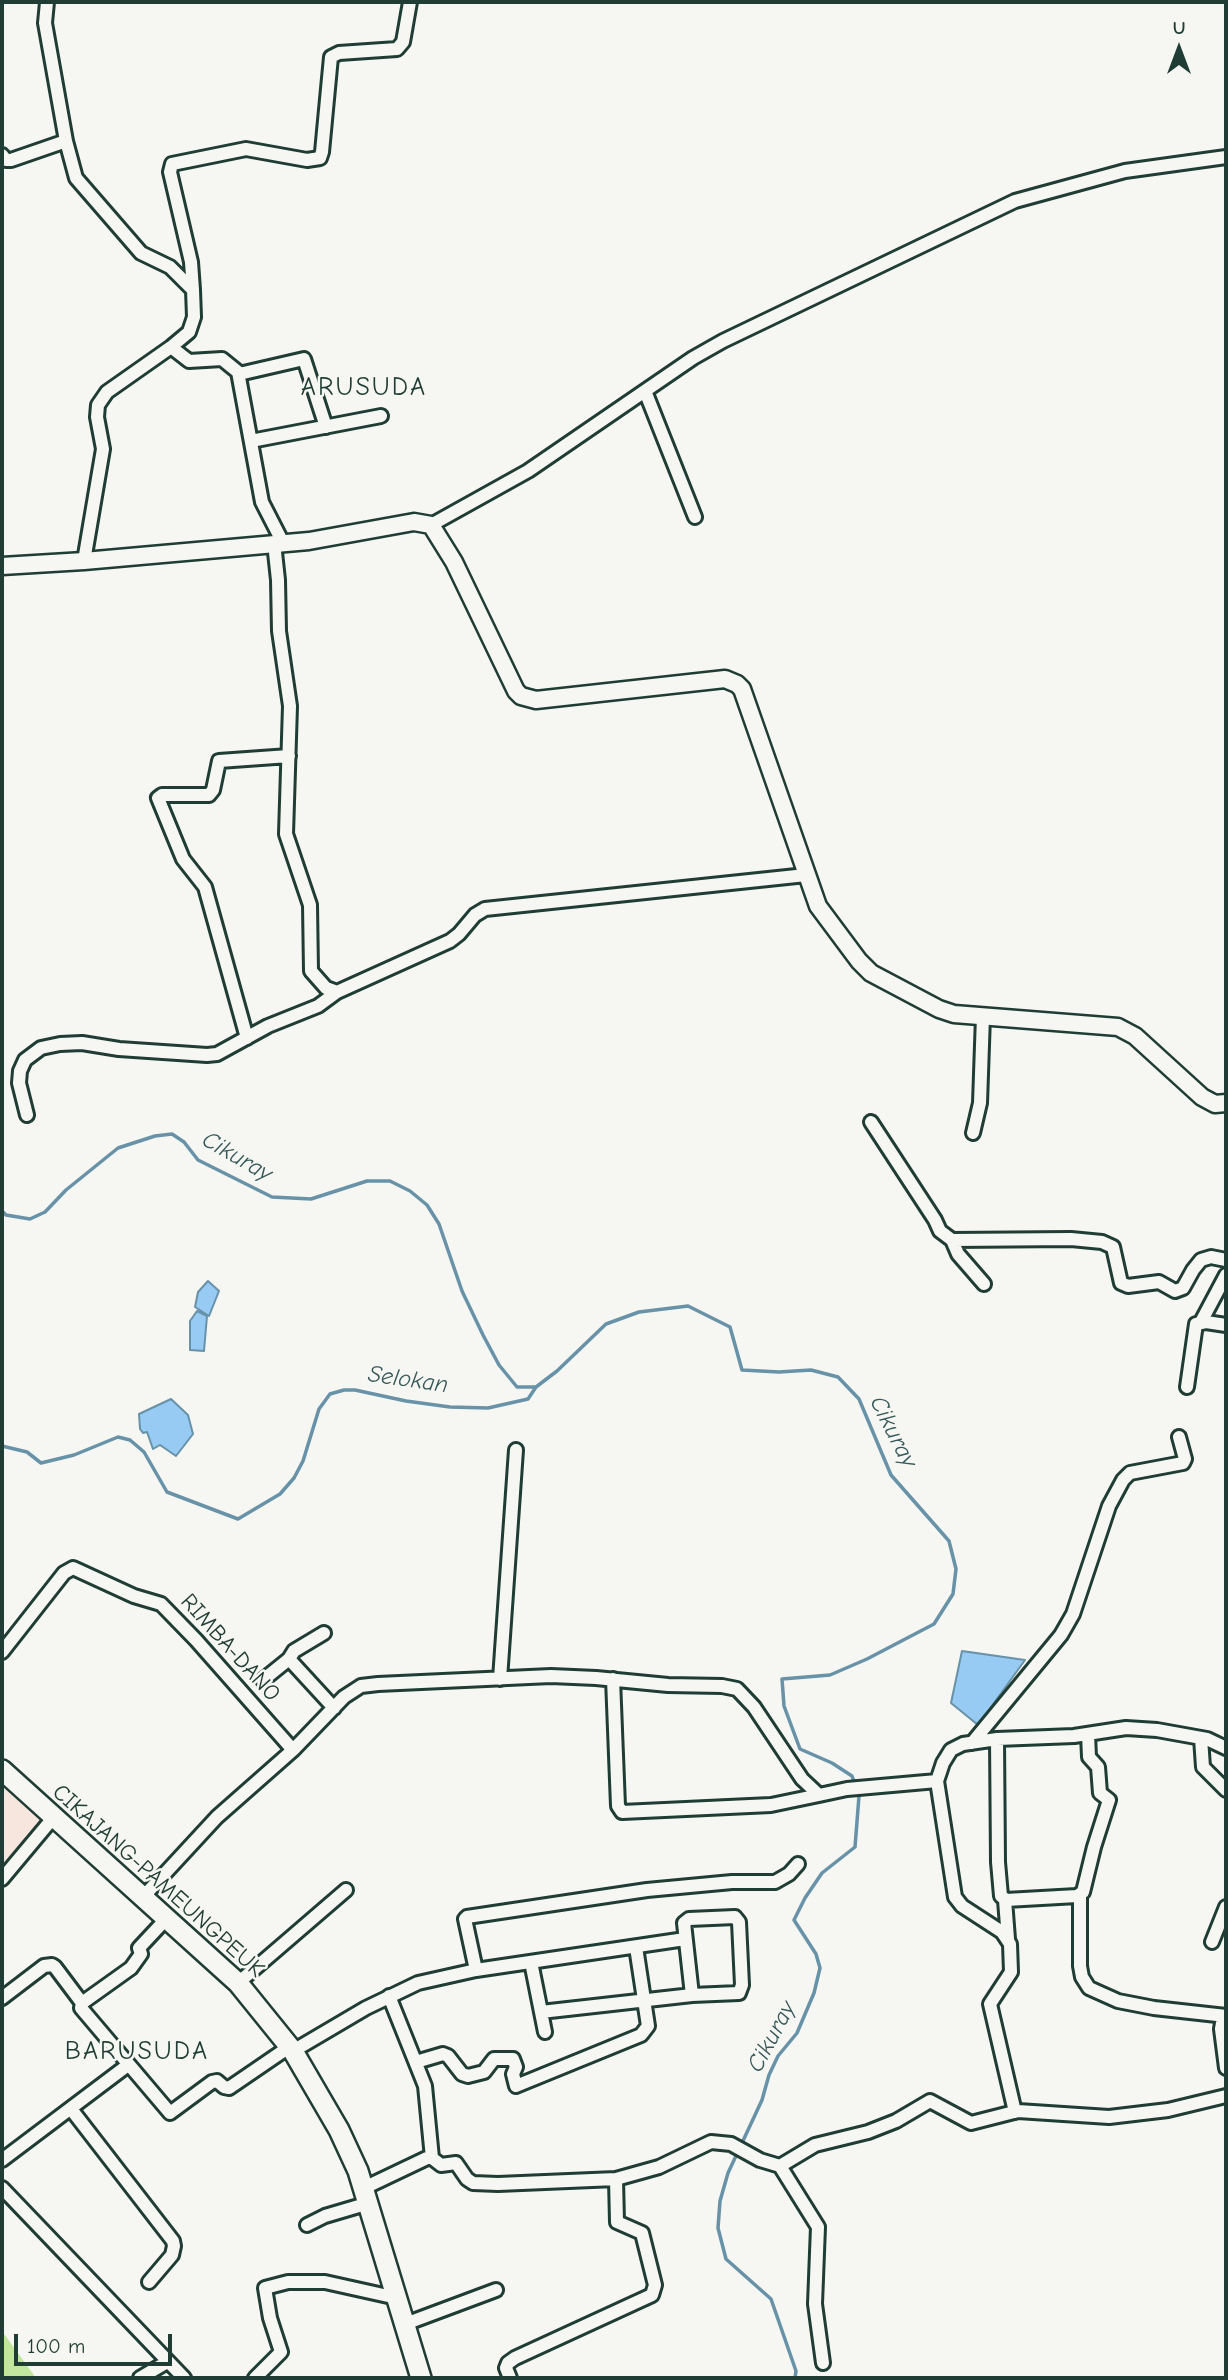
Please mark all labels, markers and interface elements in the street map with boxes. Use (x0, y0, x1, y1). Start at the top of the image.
north arrow (1144, 14, 1214, 84)
text: U (1173, 17, 1185, 39)
district label: ARUSUDA (302, 372, 426, 404)
water label: Cikuray (197, 1125, 277, 1189)
water label: Selokan (366, 1360, 450, 1400)
water label: Cikuray (863, 1391, 923, 1473)
street label: RIMBA-DANO (174, 1588, 286, 1708)
street label: CIKAJANG-PAMEUNGPEUK (46, 1779, 270, 1983)
water label: Cikuray (741, 1997, 803, 2077)
district label: BARUSUDA (66, 2036, 208, 2068)
scale bar (18, 2320, 175, 2364)
text: 100 m (27, 2334, 85, 2358)

